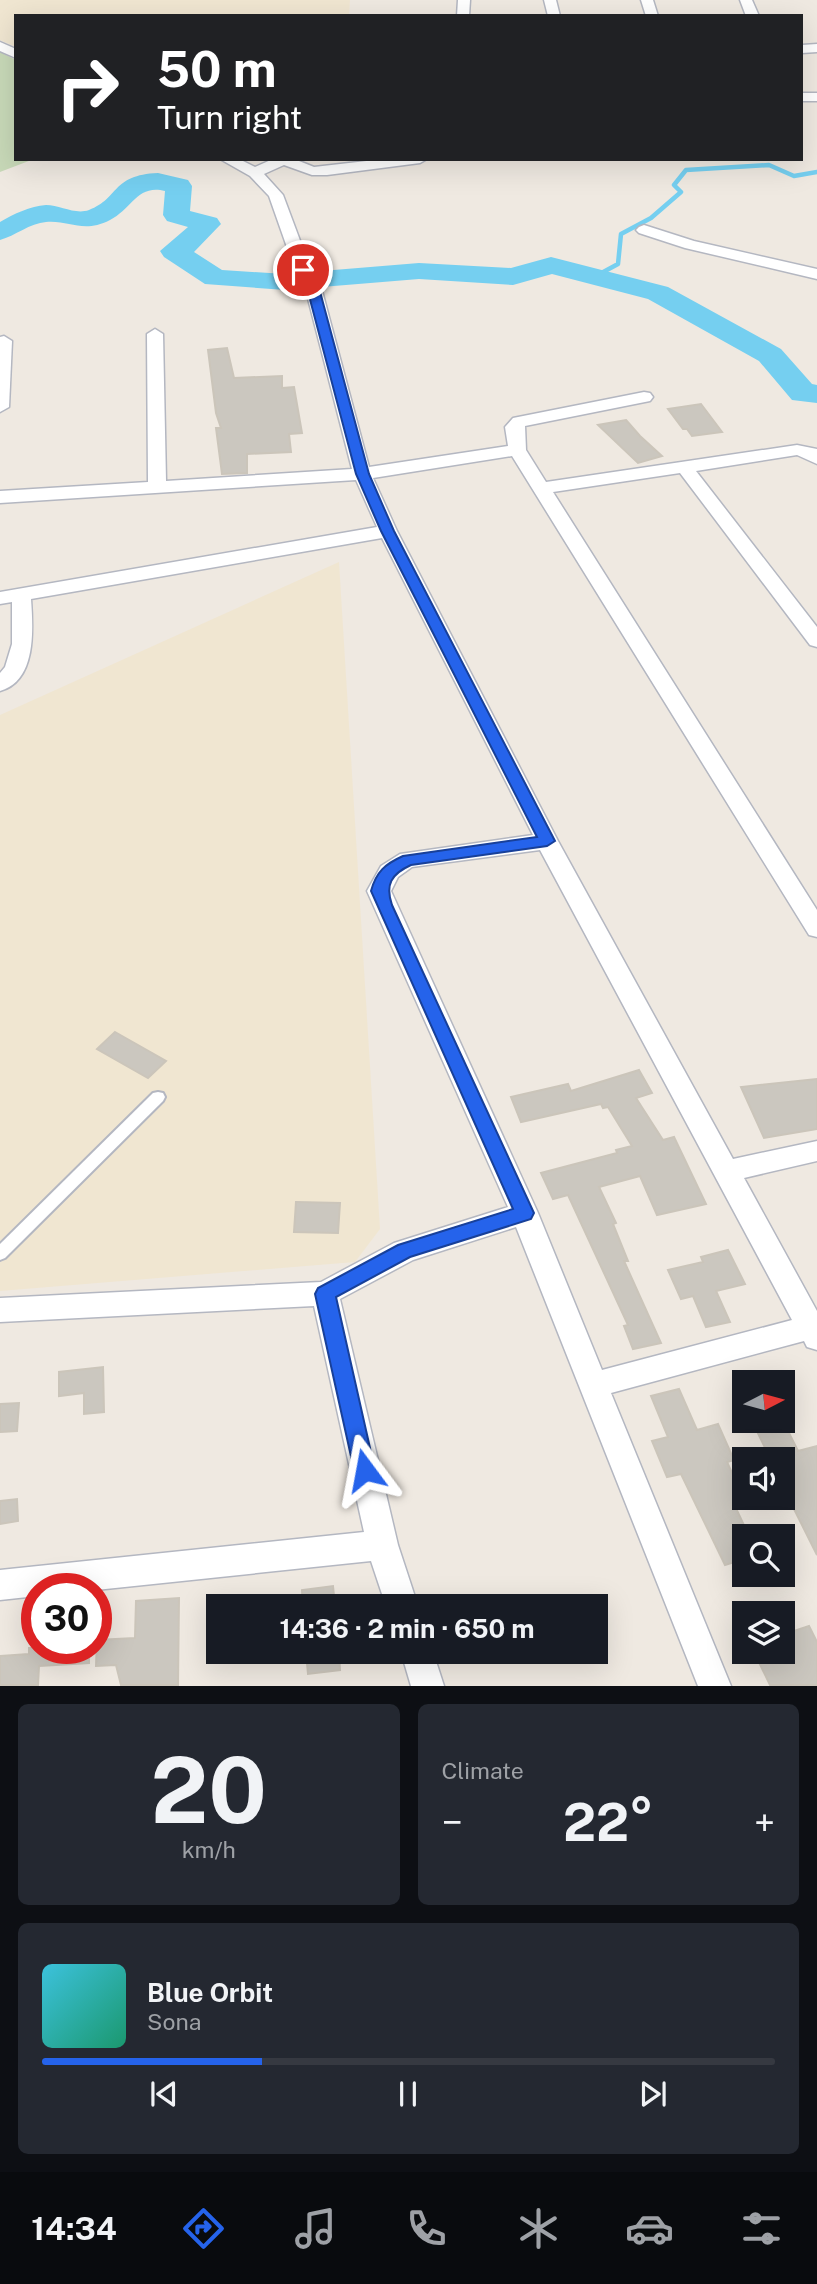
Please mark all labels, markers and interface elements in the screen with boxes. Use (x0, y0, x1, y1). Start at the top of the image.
text: 50 m (157, 40, 277, 98)
icon: right (42, 42, 133, 133)
text: Turn right (157, 99, 302, 136)
pin (273, 240, 333, 300)
icon: arrive (284, 251, 322, 289)
north arrow (732, 1370, 794, 1433)
map controls (732, 1370, 795, 1664)
position arrow (328, 1433, 402, 1507)
button: sound (732, 1447, 795, 1510)
button: search (732, 1524, 795, 1587)
speed limit sign: 30 (21, 1573, 112, 1664)
button: layers (732, 1601, 795, 1664)
text: 14:36 · 2 min · 650 m (279, 1613, 535, 1644)
text: 20 (151, 1737, 267, 1843)
text: Climate (442, 1757, 524, 1784)
text: 22° (563, 1792, 654, 1853)
text: − (442, 1800, 463, 1845)
text: + (754, 1800, 775, 1845)
text: km/h (182, 1836, 236, 1863)
text: Blue Orbit (147, 1977, 273, 2008)
text: Sona (147, 2008, 201, 2035)
icon: previous (145, 2075, 183, 2113)
icon: pause (389, 2075, 427, 2113)
icon: next (634, 2075, 672, 2113)
icon: directions (179, 2204, 228, 2253)
icon: music (291, 2204, 340, 2253)
icon: phone (402, 2204, 451, 2253)
icon: climate (514, 2204, 563, 2253)
icon: car (625, 2204, 674, 2253)
icon: filters (737, 2204, 786, 2253)
text: 14:34 (31, 2210, 117, 2247)

